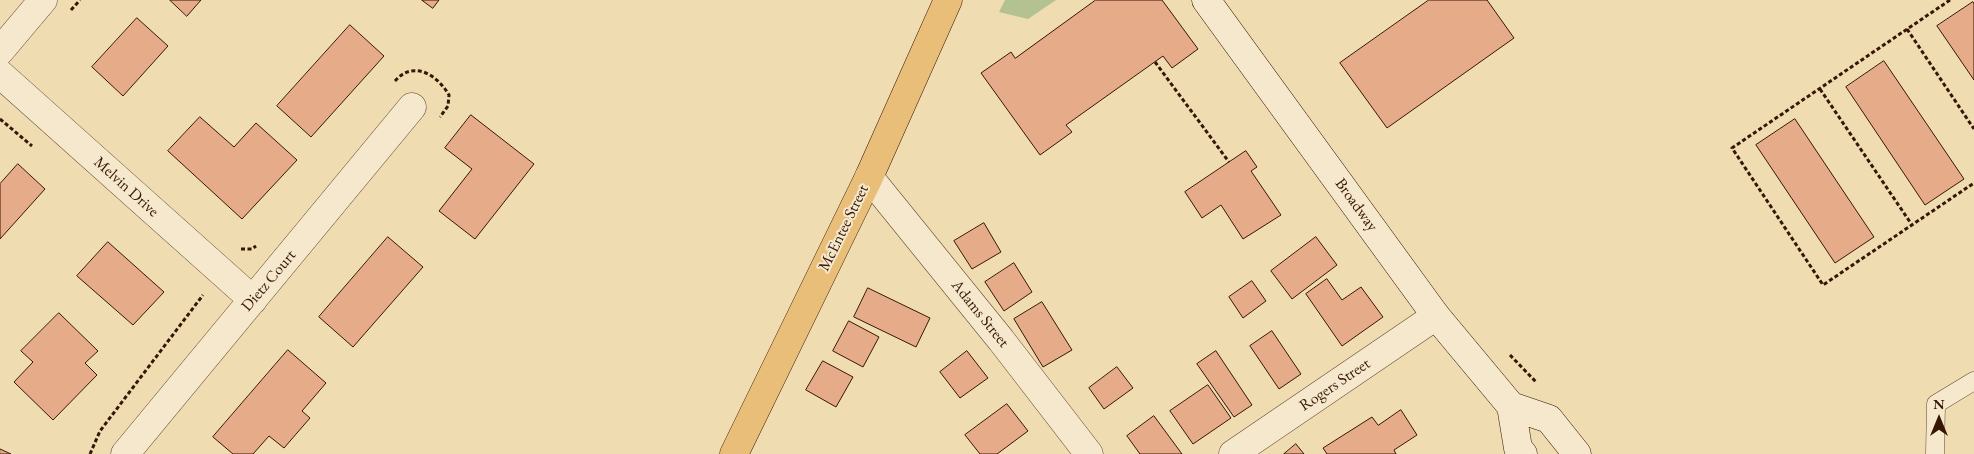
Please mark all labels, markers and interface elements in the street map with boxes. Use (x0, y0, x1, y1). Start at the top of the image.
street label: Melvin Drive (90, 153, 162, 221)
street label: Broadway (1330, 175, 1382, 235)
street label: McEntee Street (815, 182, 873, 274)
street label: Dietz Court (238, 246, 300, 316)
street label: Adams Street (947, 276, 1013, 352)
street label: Rogers Street (1296, 354, 1374, 416)
north arrow (1914, 394, 1964, 444)
text: N (1933, 395, 1945, 413)

